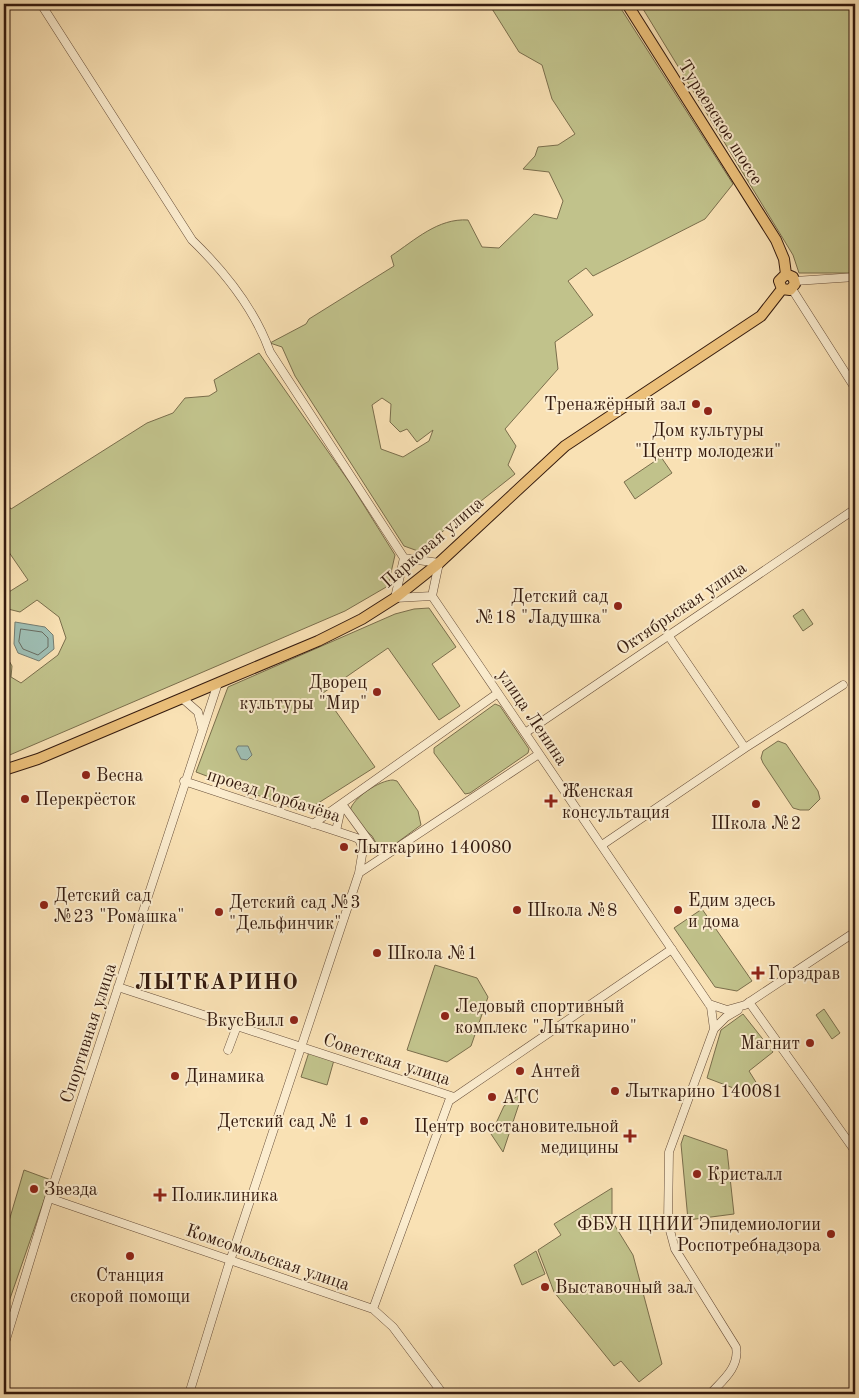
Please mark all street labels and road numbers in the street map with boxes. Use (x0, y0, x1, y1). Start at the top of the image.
street label: Тураевское шоссе (675, 57, 766, 188)
street label: Парковая улица (378, 494, 487, 592)
street label: Октябрьская улица (613, 559, 750, 659)
street label: улица Ленина (493, 666, 571, 769)
street label: проезд Горбачёва (205, 766, 343, 826)
street label: Спортивная улица (58, 961, 120, 1106)
street label: Советская улица (321, 1031, 453, 1089)
street label: Комсомольская улица (183, 1221, 352, 1295)

